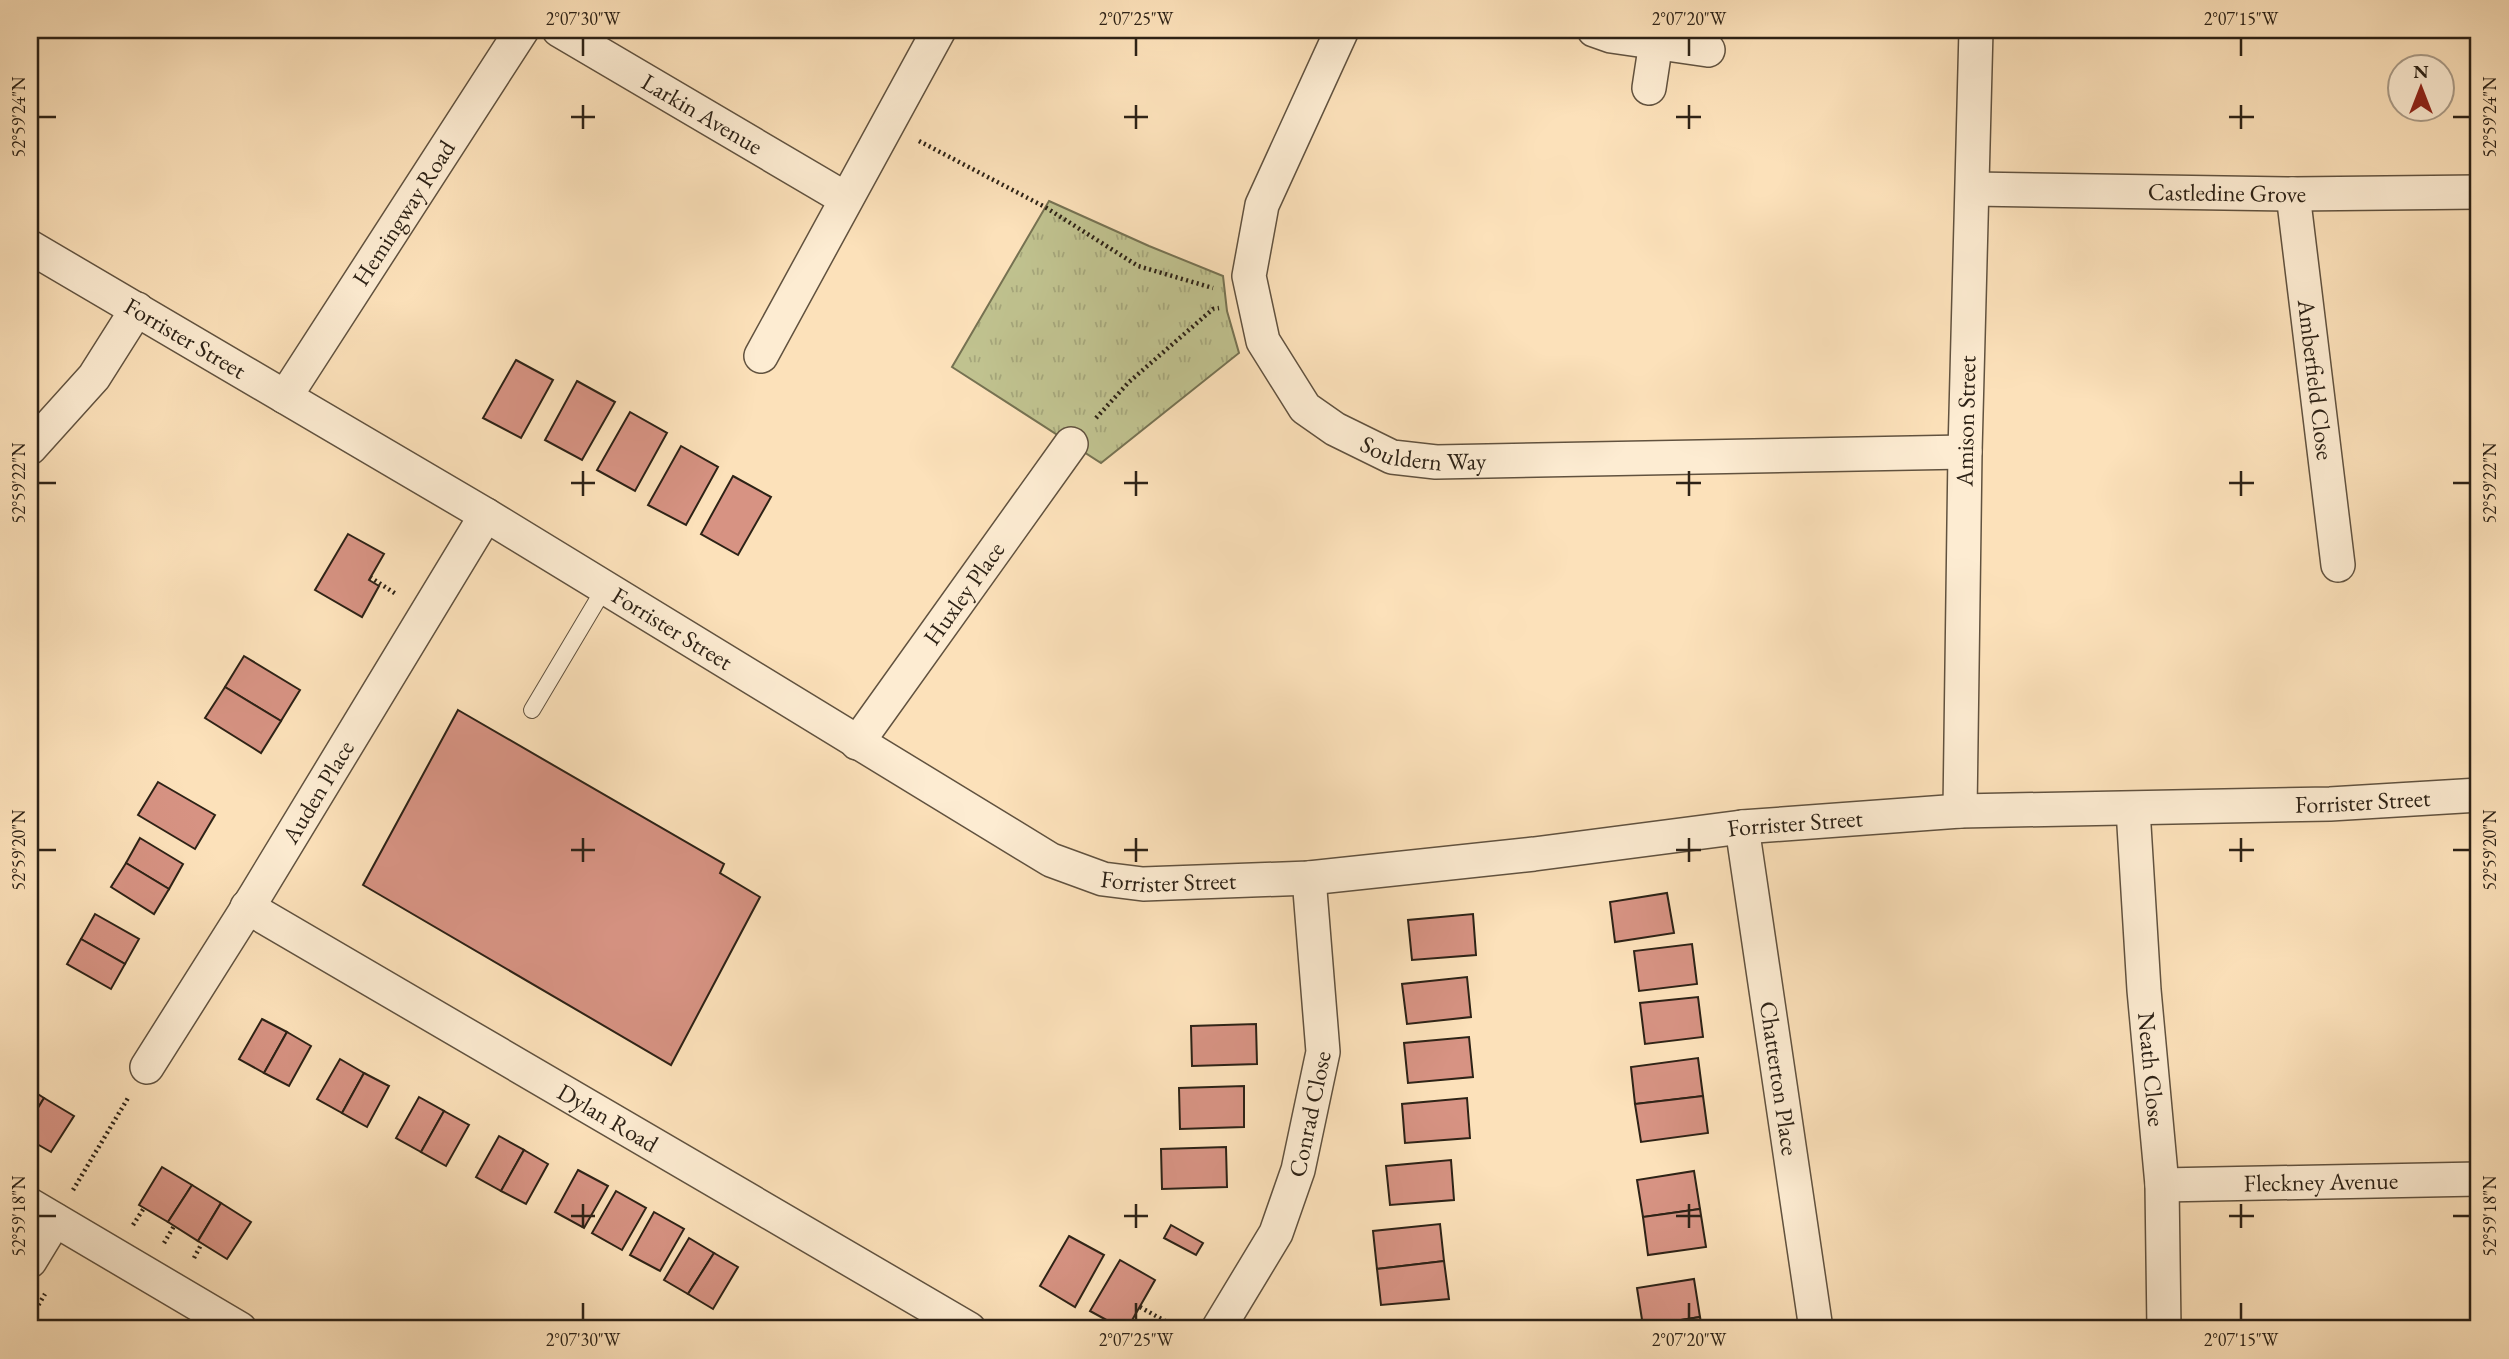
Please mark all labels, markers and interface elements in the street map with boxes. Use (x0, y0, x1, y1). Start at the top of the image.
text: 2°07'30"W (546, 7, 621, 30)
text: 2°07'25"W (1099, 7, 1174, 30)
text: 2°07'20"W (1652, 7, 1727, 30)
text: 2°07'15"W (2204, 7, 2279, 30)
north arrow (2386, 52, 2456, 122)
text: N (2413, 59, 2429, 84)
street label: Larkin Avenue (636, 66, 768, 161)
text: 52°59'24"N (7, 76, 30, 157)
text: 52°59'24"N (2478, 76, 2501, 157)
street label: Hemingway Road (345, 133, 462, 292)
street label: Castledine Grove (2148, 176, 2306, 209)
street label: Forrister Street (119, 290, 252, 386)
street label: Amberfield Close (2291, 297, 2341, 462)
street label: Amison Street (1949, 355, 1983, 488)
street label: Souldern Way (1356, 428, 1487, 478)
text: 52°59'22"N (7, 442, 30, 523)
text: 52°59'22"N (2478, 442, 2501, 523)
street label: Huxley Place (916, 535, 1011, 651)
street label: Forrister Street (606, 580, 739, 677)
street label: Auden Place (274, 734, 361, 850)
street label: Forrister Street (2294, 782, 2432, 820)
street label: Forrister Street (1725, 802, 1864, 844)
text: 52°59'20"N (7, 809, 30, 890)
text: 52°59'20"N (2478, 809, 2501, 890)
street label: Forrister Street (1099, 863, 1237, 899)
street label: Chatterton Place (1753, 999, 1806, 1157)
street label: Neath Close (2131, 1011, 2173, 1128)
street label: Conrad Close (1281, 1048, 1338, 1180)
street label: Dylan Road (552, 1076, 665, 1159)
street label: Fleckney Avenue (2243, 1165, 2399, 1198)
text: 52°59'18"N (7, 1175, 30, 1256)
text: 52°59'18"N (2478, 1175, 2501, 1256)
text: 2°07'30"W (546, 1328, 621, 1351)
text: 2°07'25"W (1099, 1328, 1174, 1351)
text: 2°07'20"W (1652, 1328, 1727, 1351)
text: 2°07'15"W (2204, 1328, 2279, 1351)

